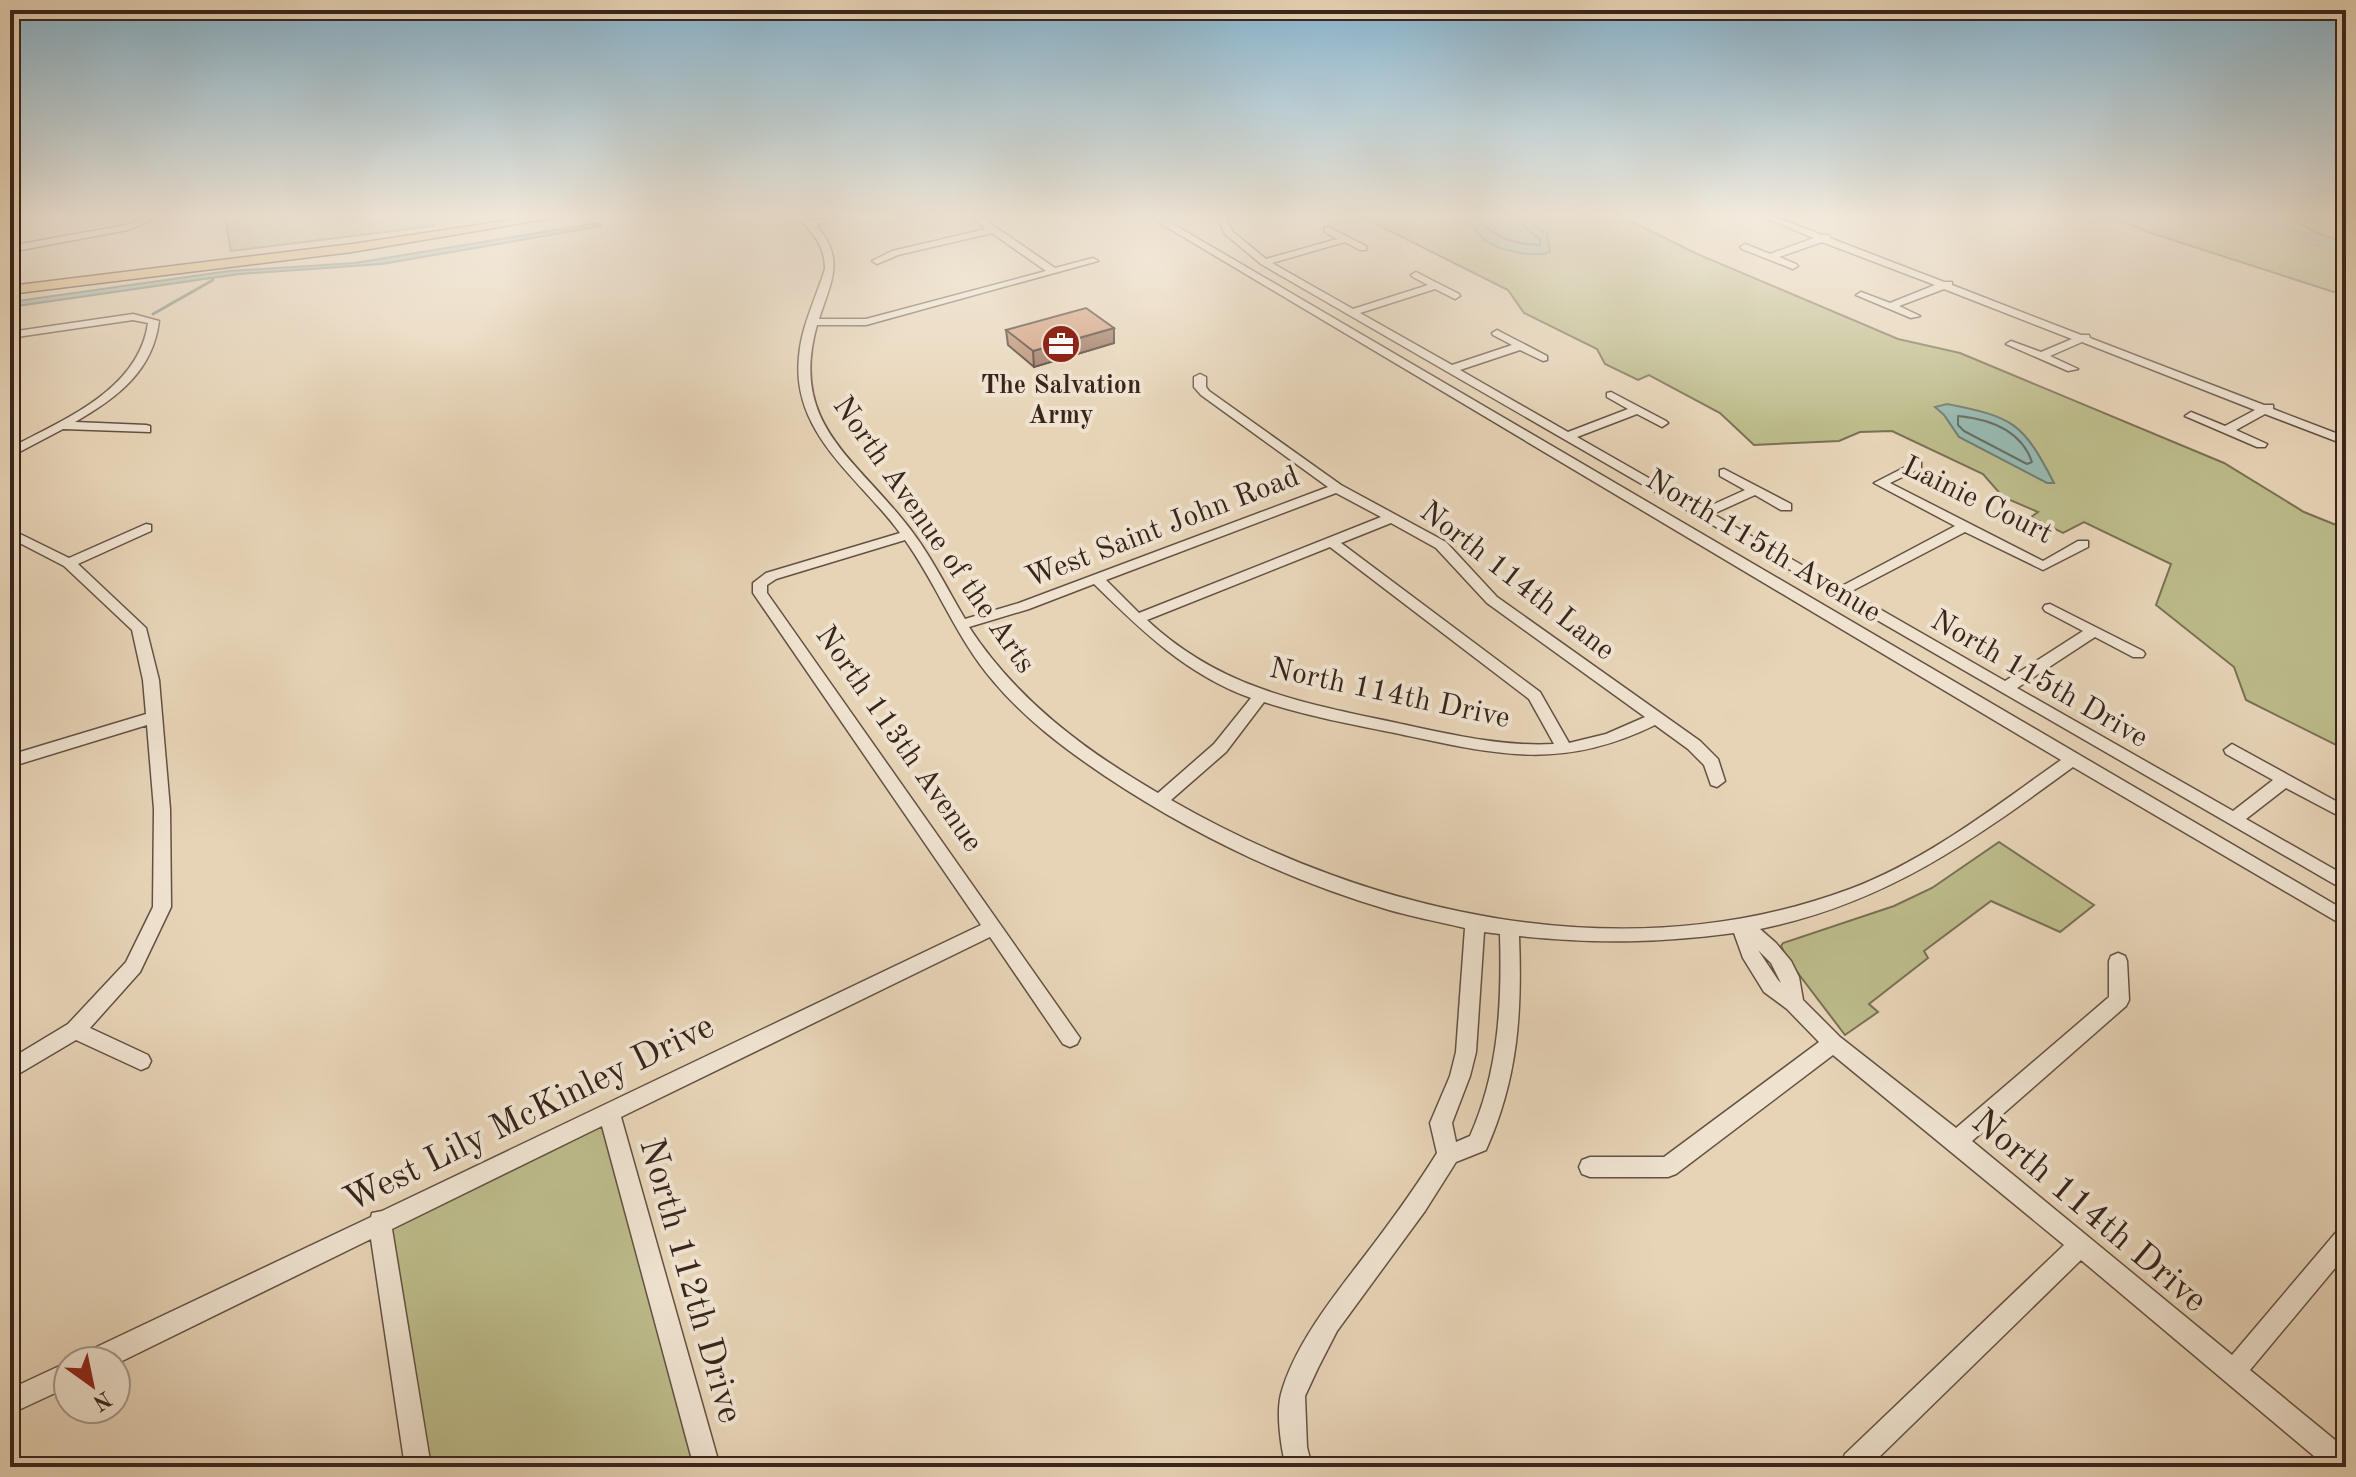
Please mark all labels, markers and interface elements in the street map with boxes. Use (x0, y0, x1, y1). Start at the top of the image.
office icon: The Salvation Army (1040, 323, 1082, 365)
place label: The Salvation Army (981, 373, 1141, 429)
street label: North Avenue of the Arts (826, 391, 1040, 679)
street label: Lainie Court (1897, 452, 2057, 550)
street label: West Saint John Road (1022, 462, 1304, 594)
street label: North 115th Avenue (1640, 465, 1886, 629)
street label: North 114th Lane (1414, 497, 1620, 667)
street label: North 115th Drive (1925, 605, 2153, 754)
street label: North 113th Avenue (809, 621, 988, 858)
street label: North 114th Drive (1267, 654, 1513, 734)
street label: West Lily McKinley Drive (339, 1009, 720, 1220)
street label: North 114th Drive (1964, 1104, 2213, 1320)
street label: North 112th Drive (631, 1135, 747, 1427)
north arrow (52, 1345, 132, 1425)
text: N (89, 1386, 115, 1414)

